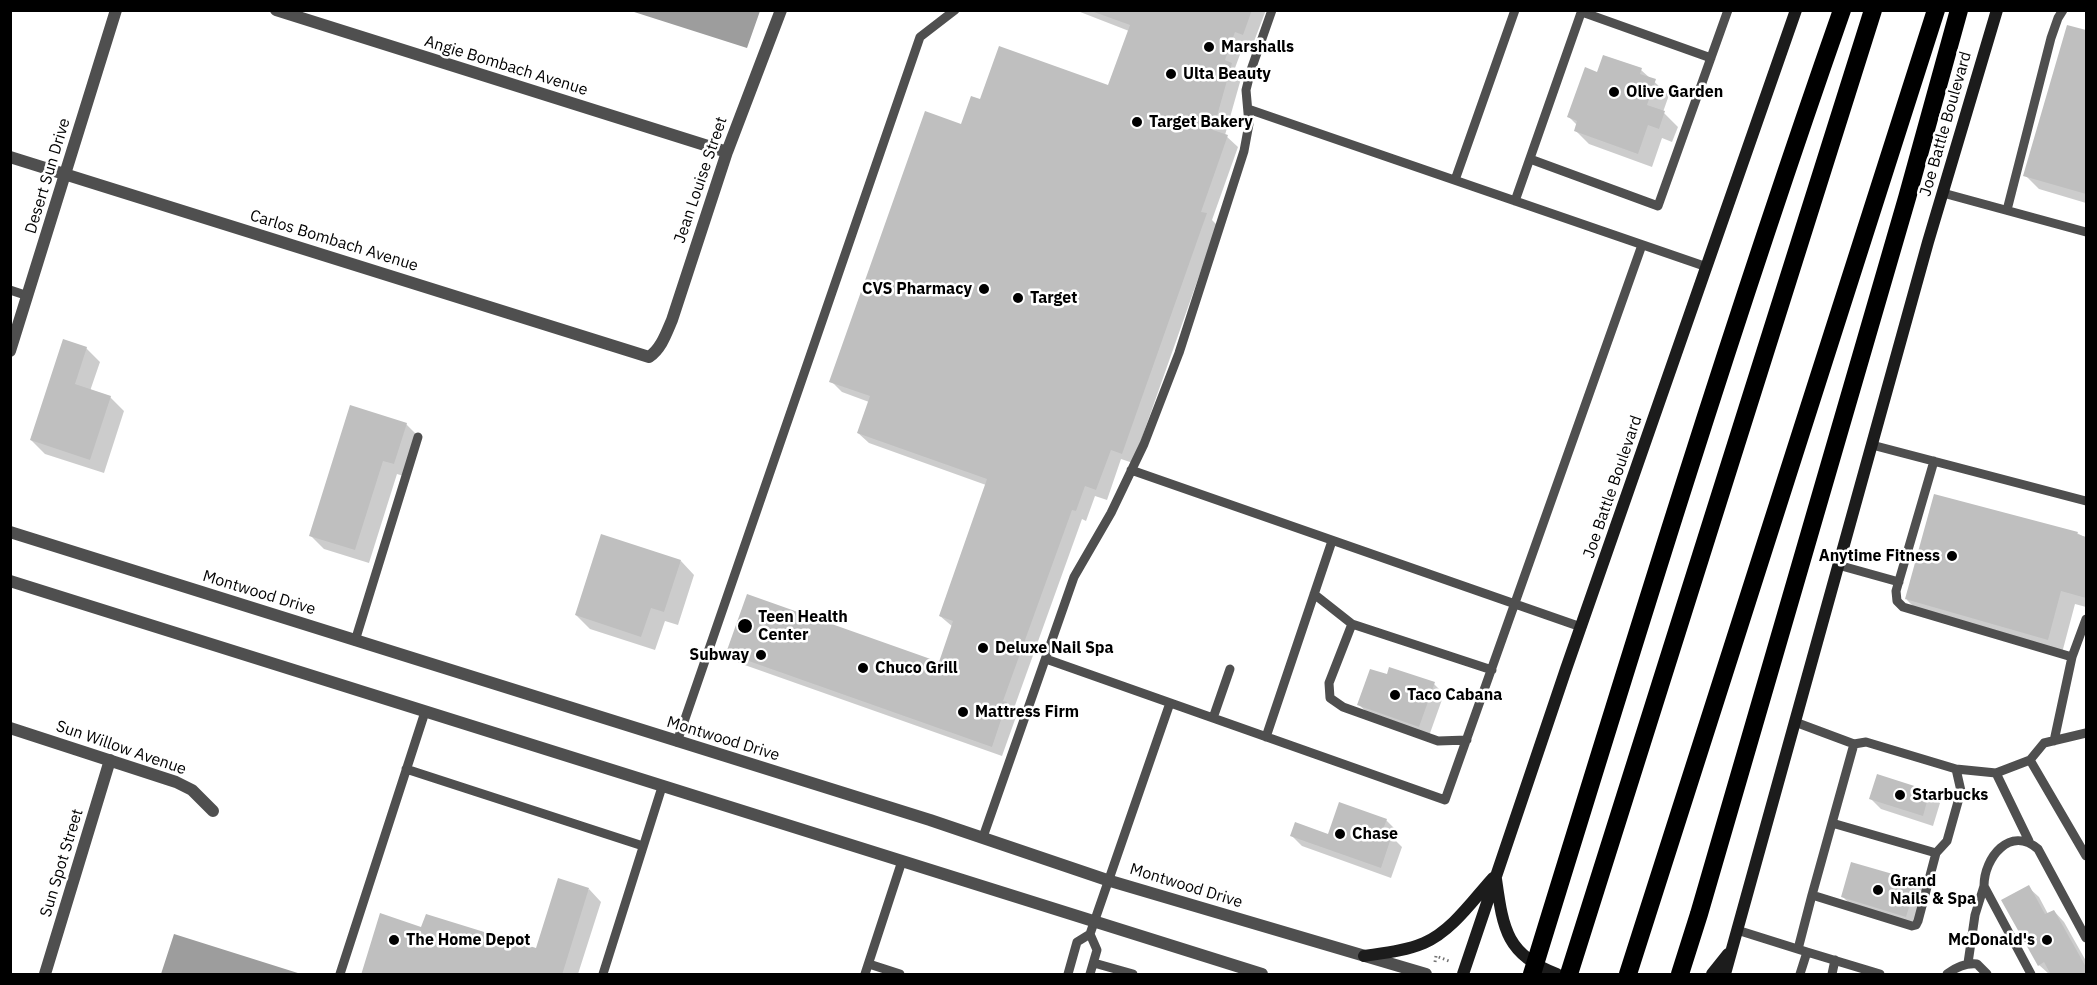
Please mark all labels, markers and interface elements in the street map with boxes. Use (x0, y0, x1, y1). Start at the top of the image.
street label: Angie Bombach Avenue (422, 32, 590, 100)
place label: Marshalls (1221, 37, 1294, 57)
marker: Marshalls (1202, 40, 1216, 54)
street label: Joe Battle Boulevard (1916, 49, 1976, 199)
place label: Ulta Beauty (1183, 64, 1271, 84)
marker: Ulta Beauty (1164, 67, 1178, 81)
place label: Olive Garden (1626, 82, 1723, 102)
marker: Olive Garden (1607, 85, 1621, 99)
place label: Target Bakery (1149, 112, 1253, 132)
street label: Jean Louise Street (670, 114, 732, 246)
marker: Target Bakery (1130, 115, 1144, 129)
street label: Desert Sun Drive (21, 116, 75, 236)
street label: Carlos Bombach Avenue (248, 206, 420, 276)
place label: CVS Pharmacy (862, 279, 972, 299)
marker: CVS Pharmacy (977, 282, 991, 296)
place label: Target (1030, 288, 1077, 308)
marker: Target (1011, 291, 1025, 305)
street label: Joe Battle Boulevard (1580, 413, 1646, 561)
place label: Anytime Fitness (1819, 546, 1940, 566)
marker: Anytime Fitness (1945, 549, 1959, 563)
street label: Montwood Drive (200, 567, 318, 619)
place label: Teen Health Center (758, 607, 848, 645)
marker: Teen Health Center (736, 617, 754, 635)
place label: Deluxe Nail Spa (995, 638, 1114, 658)
marker: Deluxe Nail Spa (976, 641, 990, 655)
place label: Subway (689, 645, 749, 665)
marker: Subway (754, 648, 768, 662)
place label: Chuco Grill (875, 658, 958, 678)
marker: Chuco Grill (856, 661, 870, 675)
place label: Taco Cabana (1407, 685, 1502, 705)
marker: Taco Cabana (1388, 688, 1402, 702)
place label: Mattress Firm (975, 702, 1079, 722)
marker: Mattress Firm (956, 705, 970, 719)
street label: Montwood Drive (664, 713, 782, 765)
street label: Sun Willow Avenue (53, 717, 189, 779)
place label: Starbucks (1912, 785, 1988, 805)
marker: Starbucks (1893, 788, 1907, 802)
street label: Sun Spot Street (36, 807, 88, 919)
place label: Chase (1352, 824, 1398, 844)
marker: Chase (1333, 827, 1347, 841)
street label: Montwood Drive (1127, 860, 1245, 912)
place label: Grand Nails & Spa (1890, 871, 1976, 909)
marker: Grand Nails & Spa (1871, 883, 1885, 897)
place label: The Home Depot (406, 930, 530, 950)
place label: McDonald's (1948, 930, 2035, 950)
marker: The Home Depot (387, 933, 401, 947)
marker: McDonald's (2040, 933, 2054, 947)

